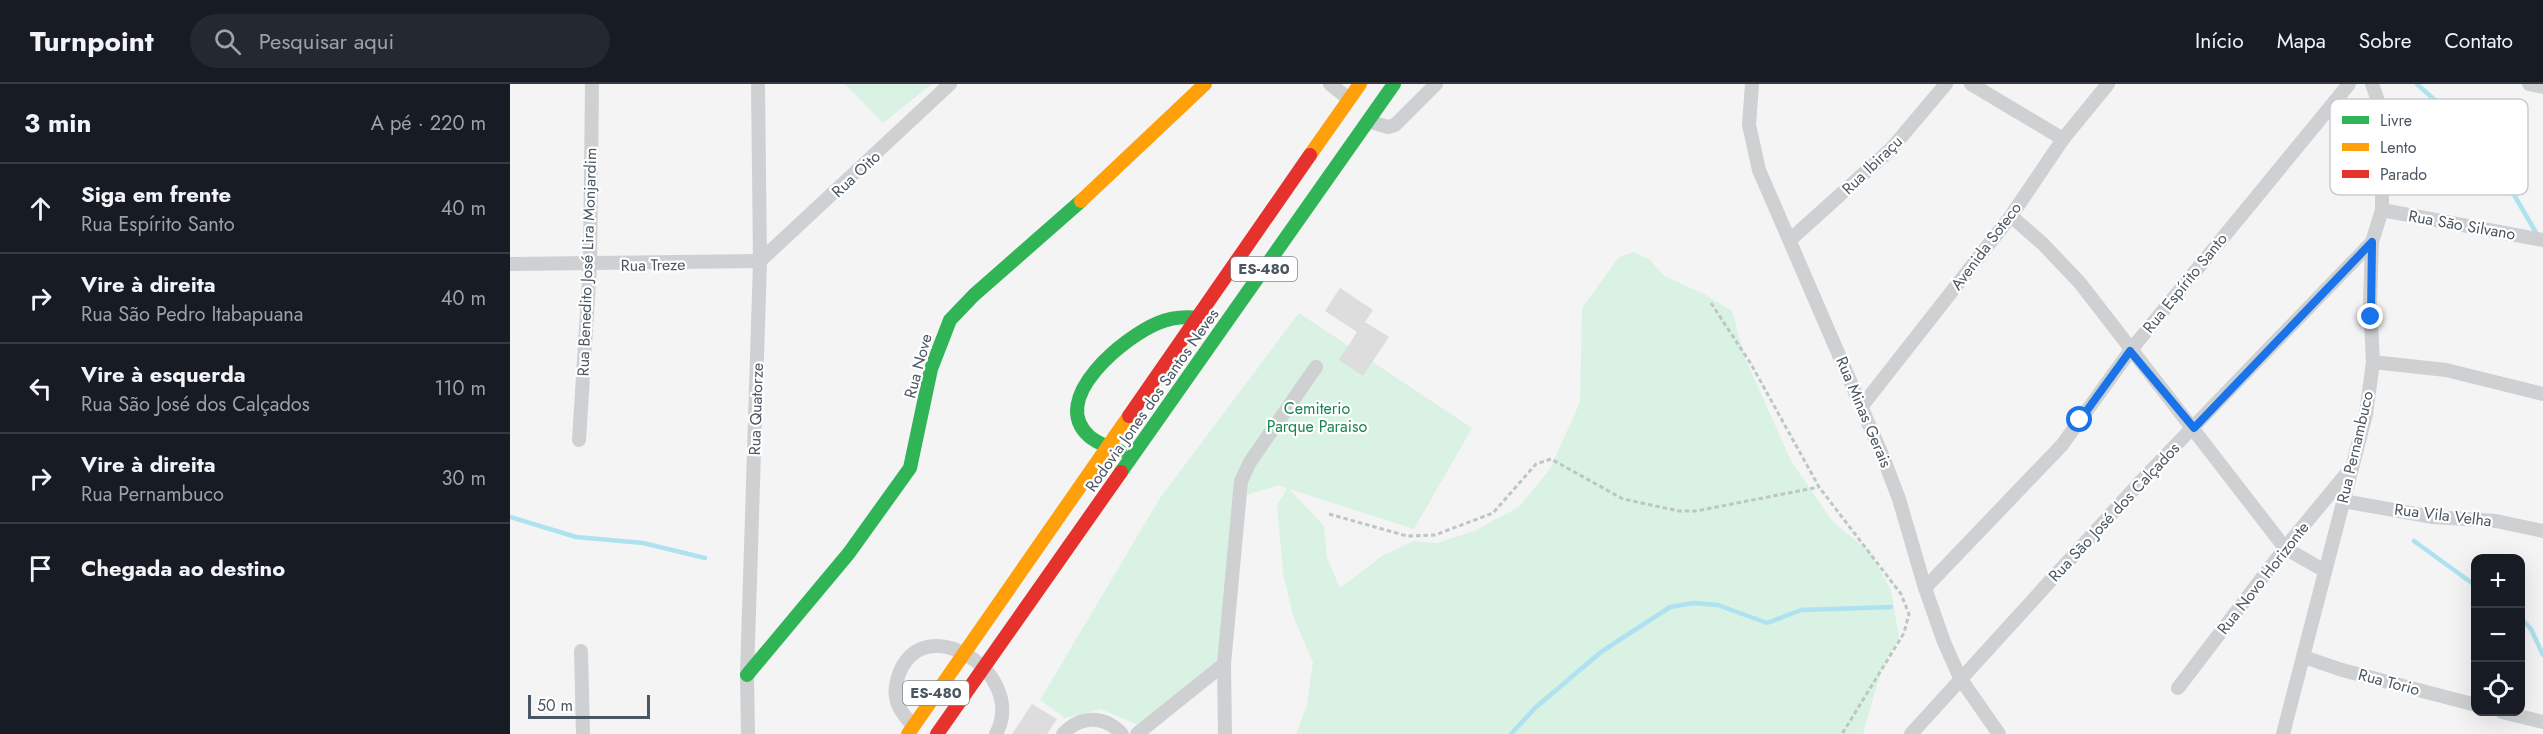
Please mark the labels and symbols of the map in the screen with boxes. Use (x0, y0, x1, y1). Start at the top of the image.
legend (2330, 99, 2528, 195)
text: Livre (2380, 109, 2412, 132)
street label: Rua Ibiraçu (1837, 130, 1907, 200)
text: Lento (2380, 136, 2417, 159)
street label: Rua Oito (826, 145, 886, 203)
street label: Rua Benedito José Lira Monjardim (572, 147, 602, 377)
text: Parado (2380, 163, 2427, 186)
street label: Avenida Soteco (1945, 197, 2027, 295)
street label: Rua São Silvano (2407, 204, 2518, 246)
street label: Rua Espírito Santo (2137, 228, 2233, 338)
street label: Rua Treze (620, 253, 686, 277)
road number: ES-480 (1231, 257, 1297, 281)
route end (2357, 303, 2383, 329)
street label: Rodovia Jones dos Santos Neves (1080, 304, 1224, 496)
street label: Rua Nove (898, 331, 938, 401)
street label: Rua Minas Gerais (1830, 353, 1898, 471)
street label: Rua Quatorze (743, 362, 769, 456)
street label: Rua Pernambuco (2331, 388, 2379, 505)
park label: Cemiterio Parque Paraiso (1267, 397, 1367, 438)
route start (2066, 406, 2092, 432)
street label: Rua São José dos Calçados (2043, 437, 2185, 587)
street label: Rua Vila Velha (2393, 498, 2493, 532)
street label: Rua Novo Horizonte (2212, 517, 2314, 639)
street label: Rua Torio (2356, 663, 2423, 701)
road number: ES-480 (903, 681, 969, 705)
scale bar (528, 692, 650, 720)

